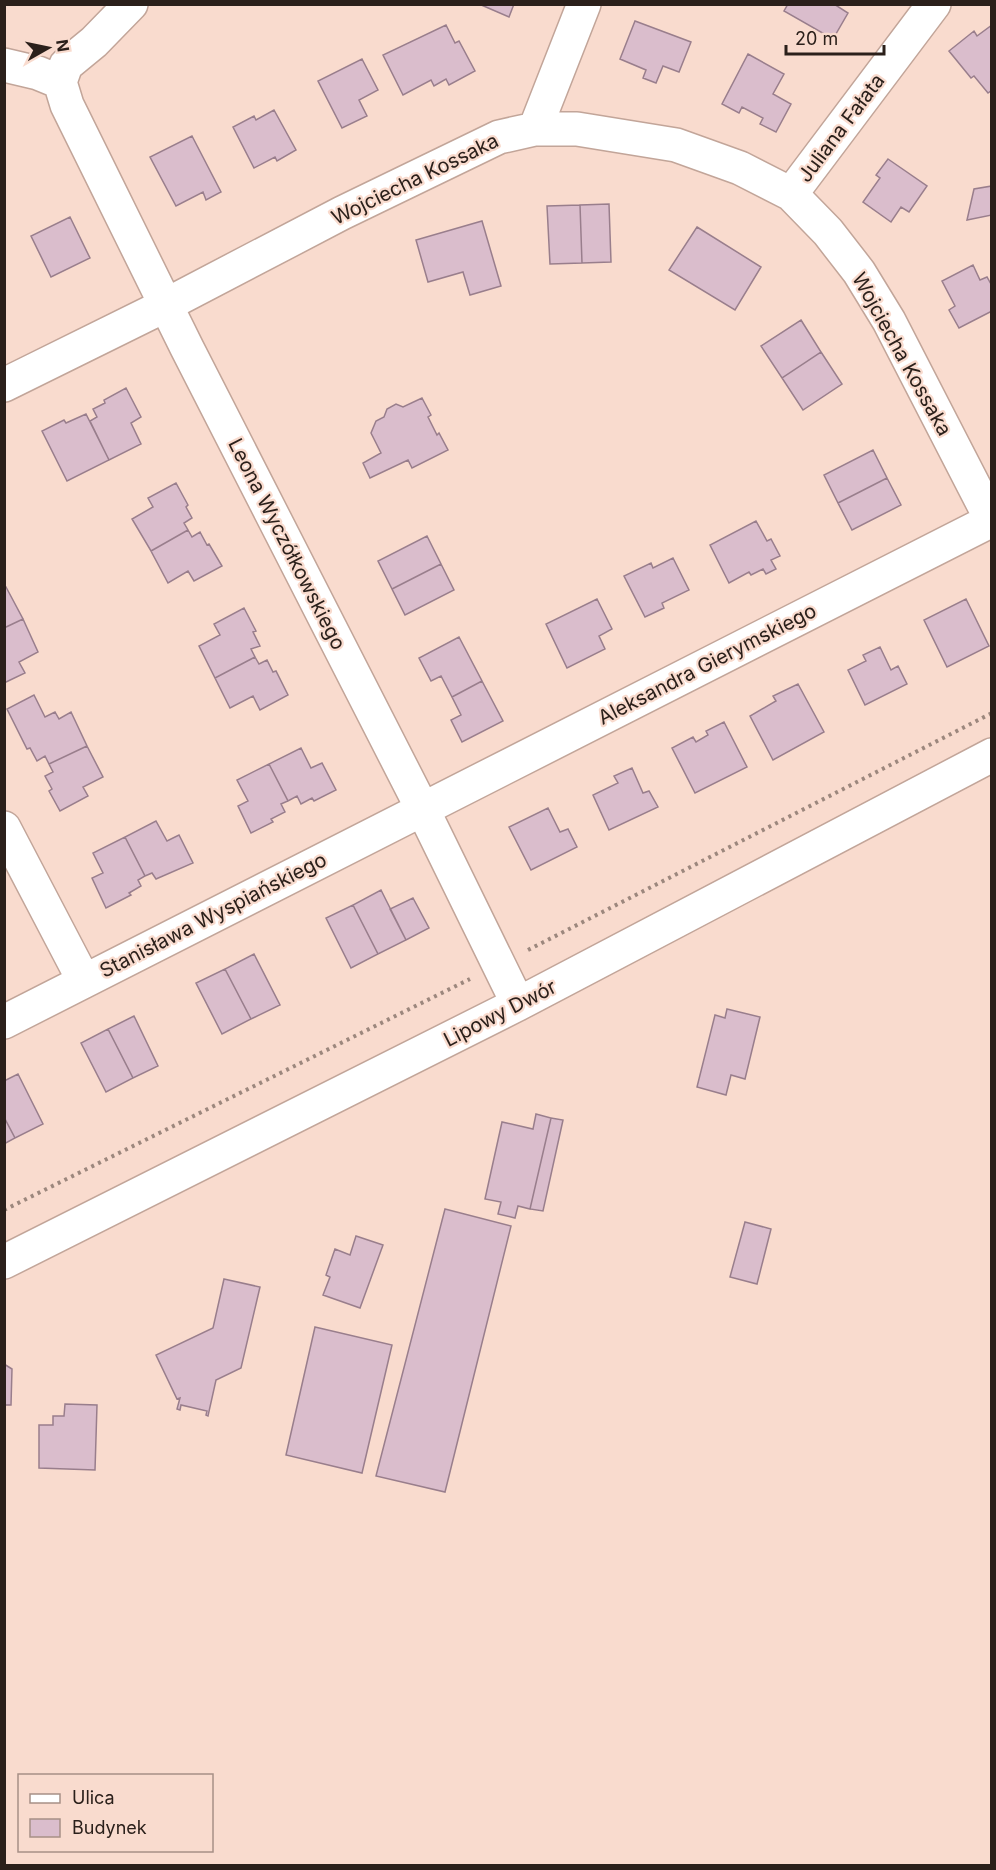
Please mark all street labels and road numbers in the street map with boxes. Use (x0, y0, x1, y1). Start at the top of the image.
street label: Juliana Fałata (793, 69, 889, 187)
street label: Wojciecha Kossaka (328, 128, 502, 230)
street label: Wojciecha Kossaka (847, 268, 957, 440)
street label: Leona Wyczółkowskiego (223, 434, 351, 654)
street label: Aleksandra Gierymskiego (594, 598, 820, 730)
street label: Stanisława Wyspiańskiego (96, 847, 330, 983)
street label: Lipowy Dwór (440, 974, 561, 1052)

